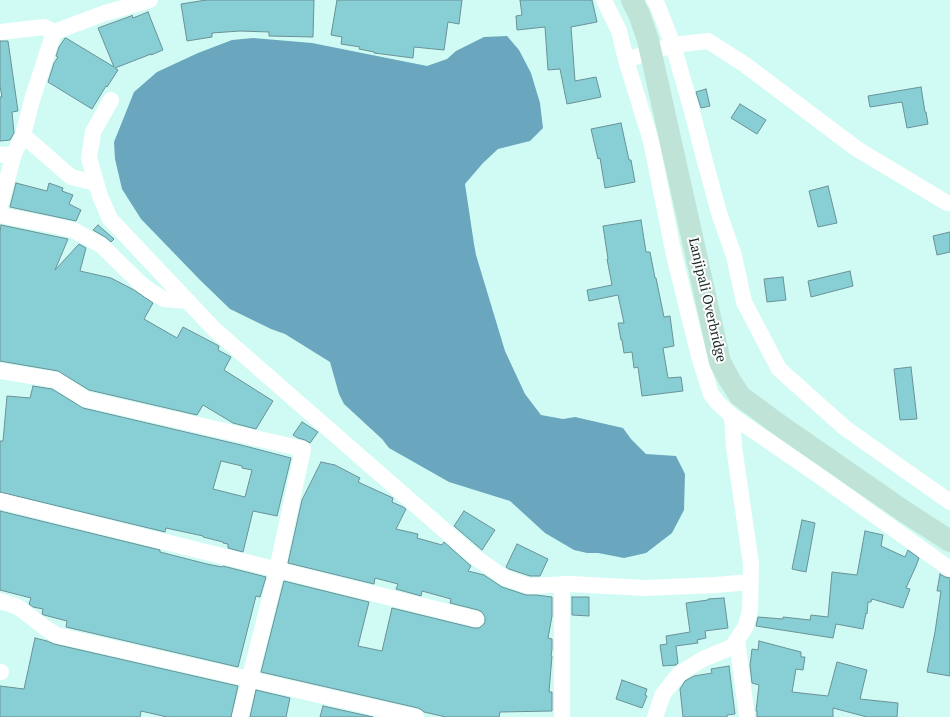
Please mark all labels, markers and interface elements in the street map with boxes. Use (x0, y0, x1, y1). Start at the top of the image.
street label: Lanjipali Overbridge (685, 236, 729, 364)

